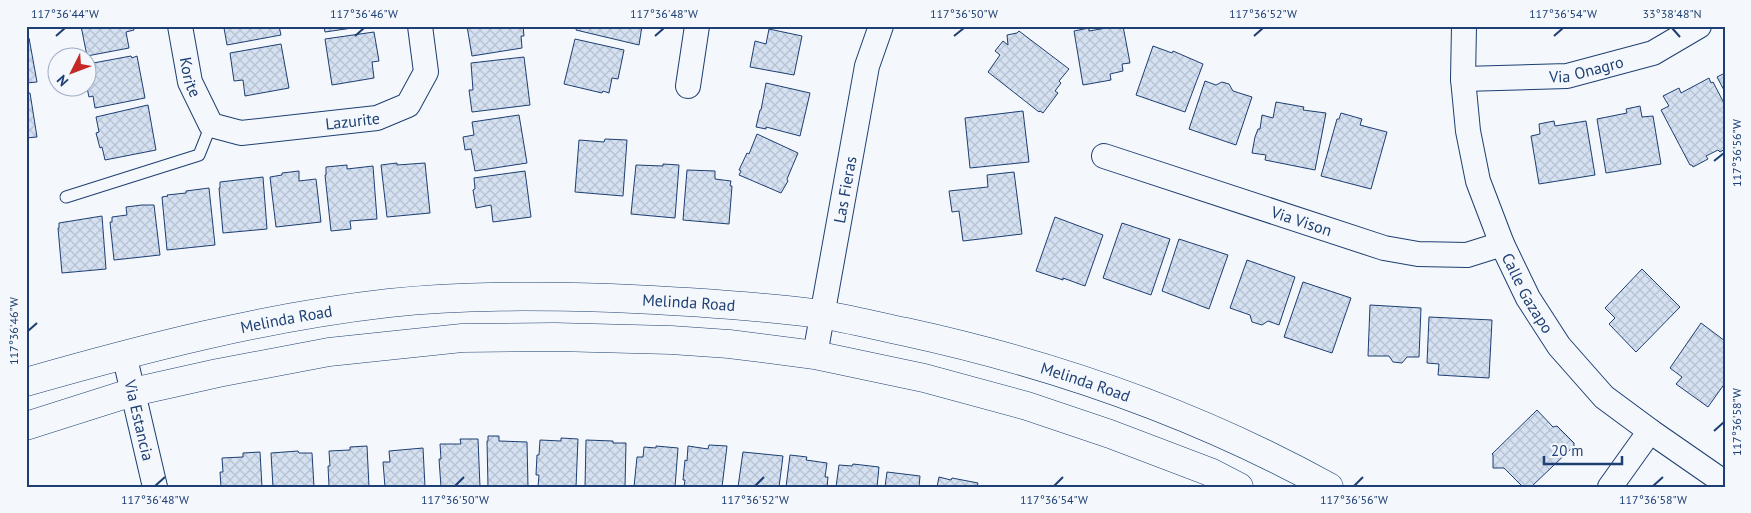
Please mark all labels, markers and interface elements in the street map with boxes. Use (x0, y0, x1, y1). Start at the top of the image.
text: 117°36'44"W (31, 6, 99, 21)
text: 117°36'46"W (330, 6, 398, 21)
text: 117°36'48"W (630, 6, 698, 21)
text: 117°36'50"W (930, 6, 998, 21)
text: 117°36'52"W (1229, 6, 1297, 21)
text: 117°36'54"W (1529, 6, 1597, 21)
text: 33°38'48"N (1642, 6, 1702, 21)
north arrow (48, 48, 98, 98)
street label: Via Onagro (1548, 51, 1626, 87)
street label: Korite (176, 55, 206, 100)
text: N (53, 71, 72, 90)
street label: Lazurite (324, 108, 381, 134)
text: 117°36'56"W (1729, 119, 1744, 187)
street label: Las Fieras (829, 154, 861, 225)
street label: Via Vison (1268, 201, 1334, 240)
street label: Calle Gazapo (1498, 250, 1558, 337)
street label: Melinda Road (642, 289, 736, 315)
text: 117°36'46"W (6, 297, 21, 365)
street label: Melinda Road (238, 301, 334, 337)
street label: Melinda Road (1038, 357, 1133, 406)
street label: Via Estancia (120, 377, 159, 463)
text: 117°36'58"W (1729, 388, 1744, 456)
scale bar (1544, 433, 1621, 465)
text: 20 m (1551, 441, 1584, 460)
text: 117°36'48"W (121, 492, 189, 507)
text: 117°36'50"W (421, 492, 489, 507)
text: 117°36'52"W (721, 492, 789, 507)
text: 117°36'54"W (1020, 492, 1088, 507)
text: 117°36'56"W (1320, 492, 1388, 507)
text: 117°36'58"W (1619, 492, 1687, 507)

